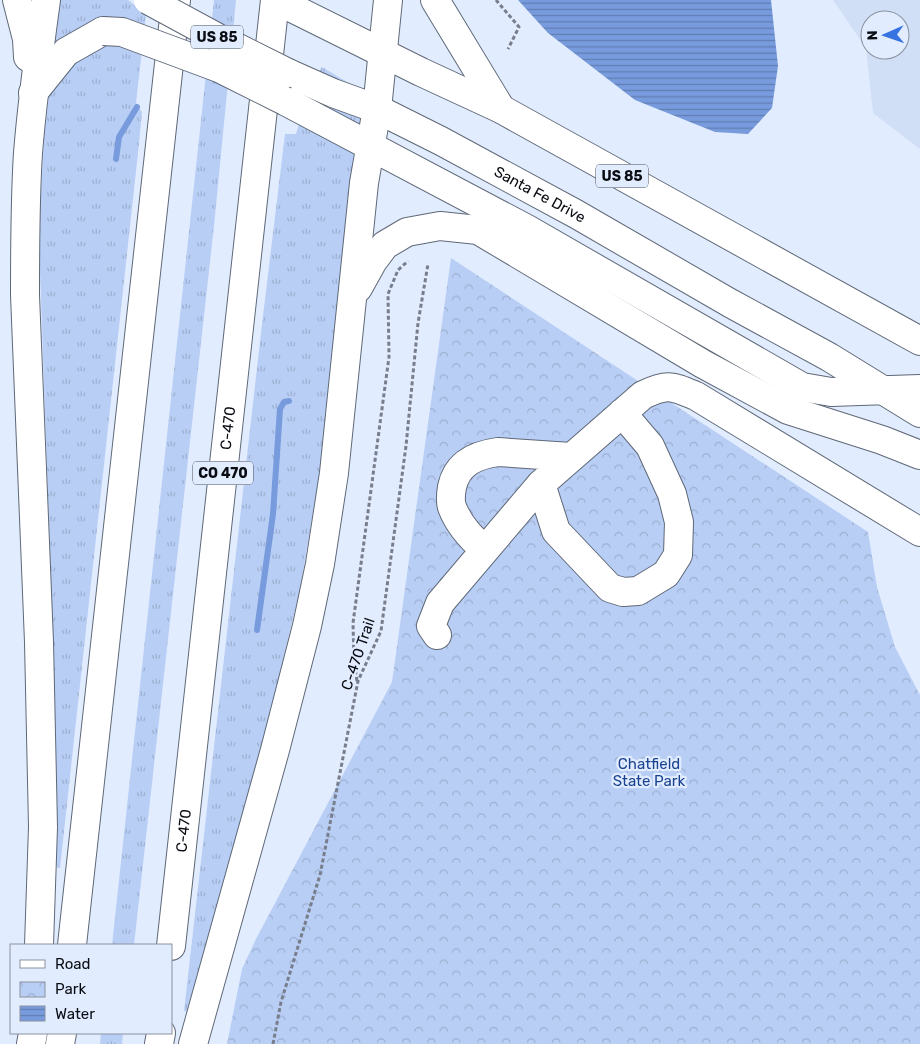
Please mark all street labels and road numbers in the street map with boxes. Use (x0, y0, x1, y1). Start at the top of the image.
road number: US 85 (191, 26, 243, 48)
street label: Santa Fe Drive (491, 162, 589, 227)
road number: US 85 (596, 165, 648, 188)
street label: C-470 (217, 406, 239, 451)
road number: CO 470 (193, 462, 253, 484)
street label: C-470 Trail (337, 616, 379, 692)
street label: C-470 (172, 808, 195, 853)

